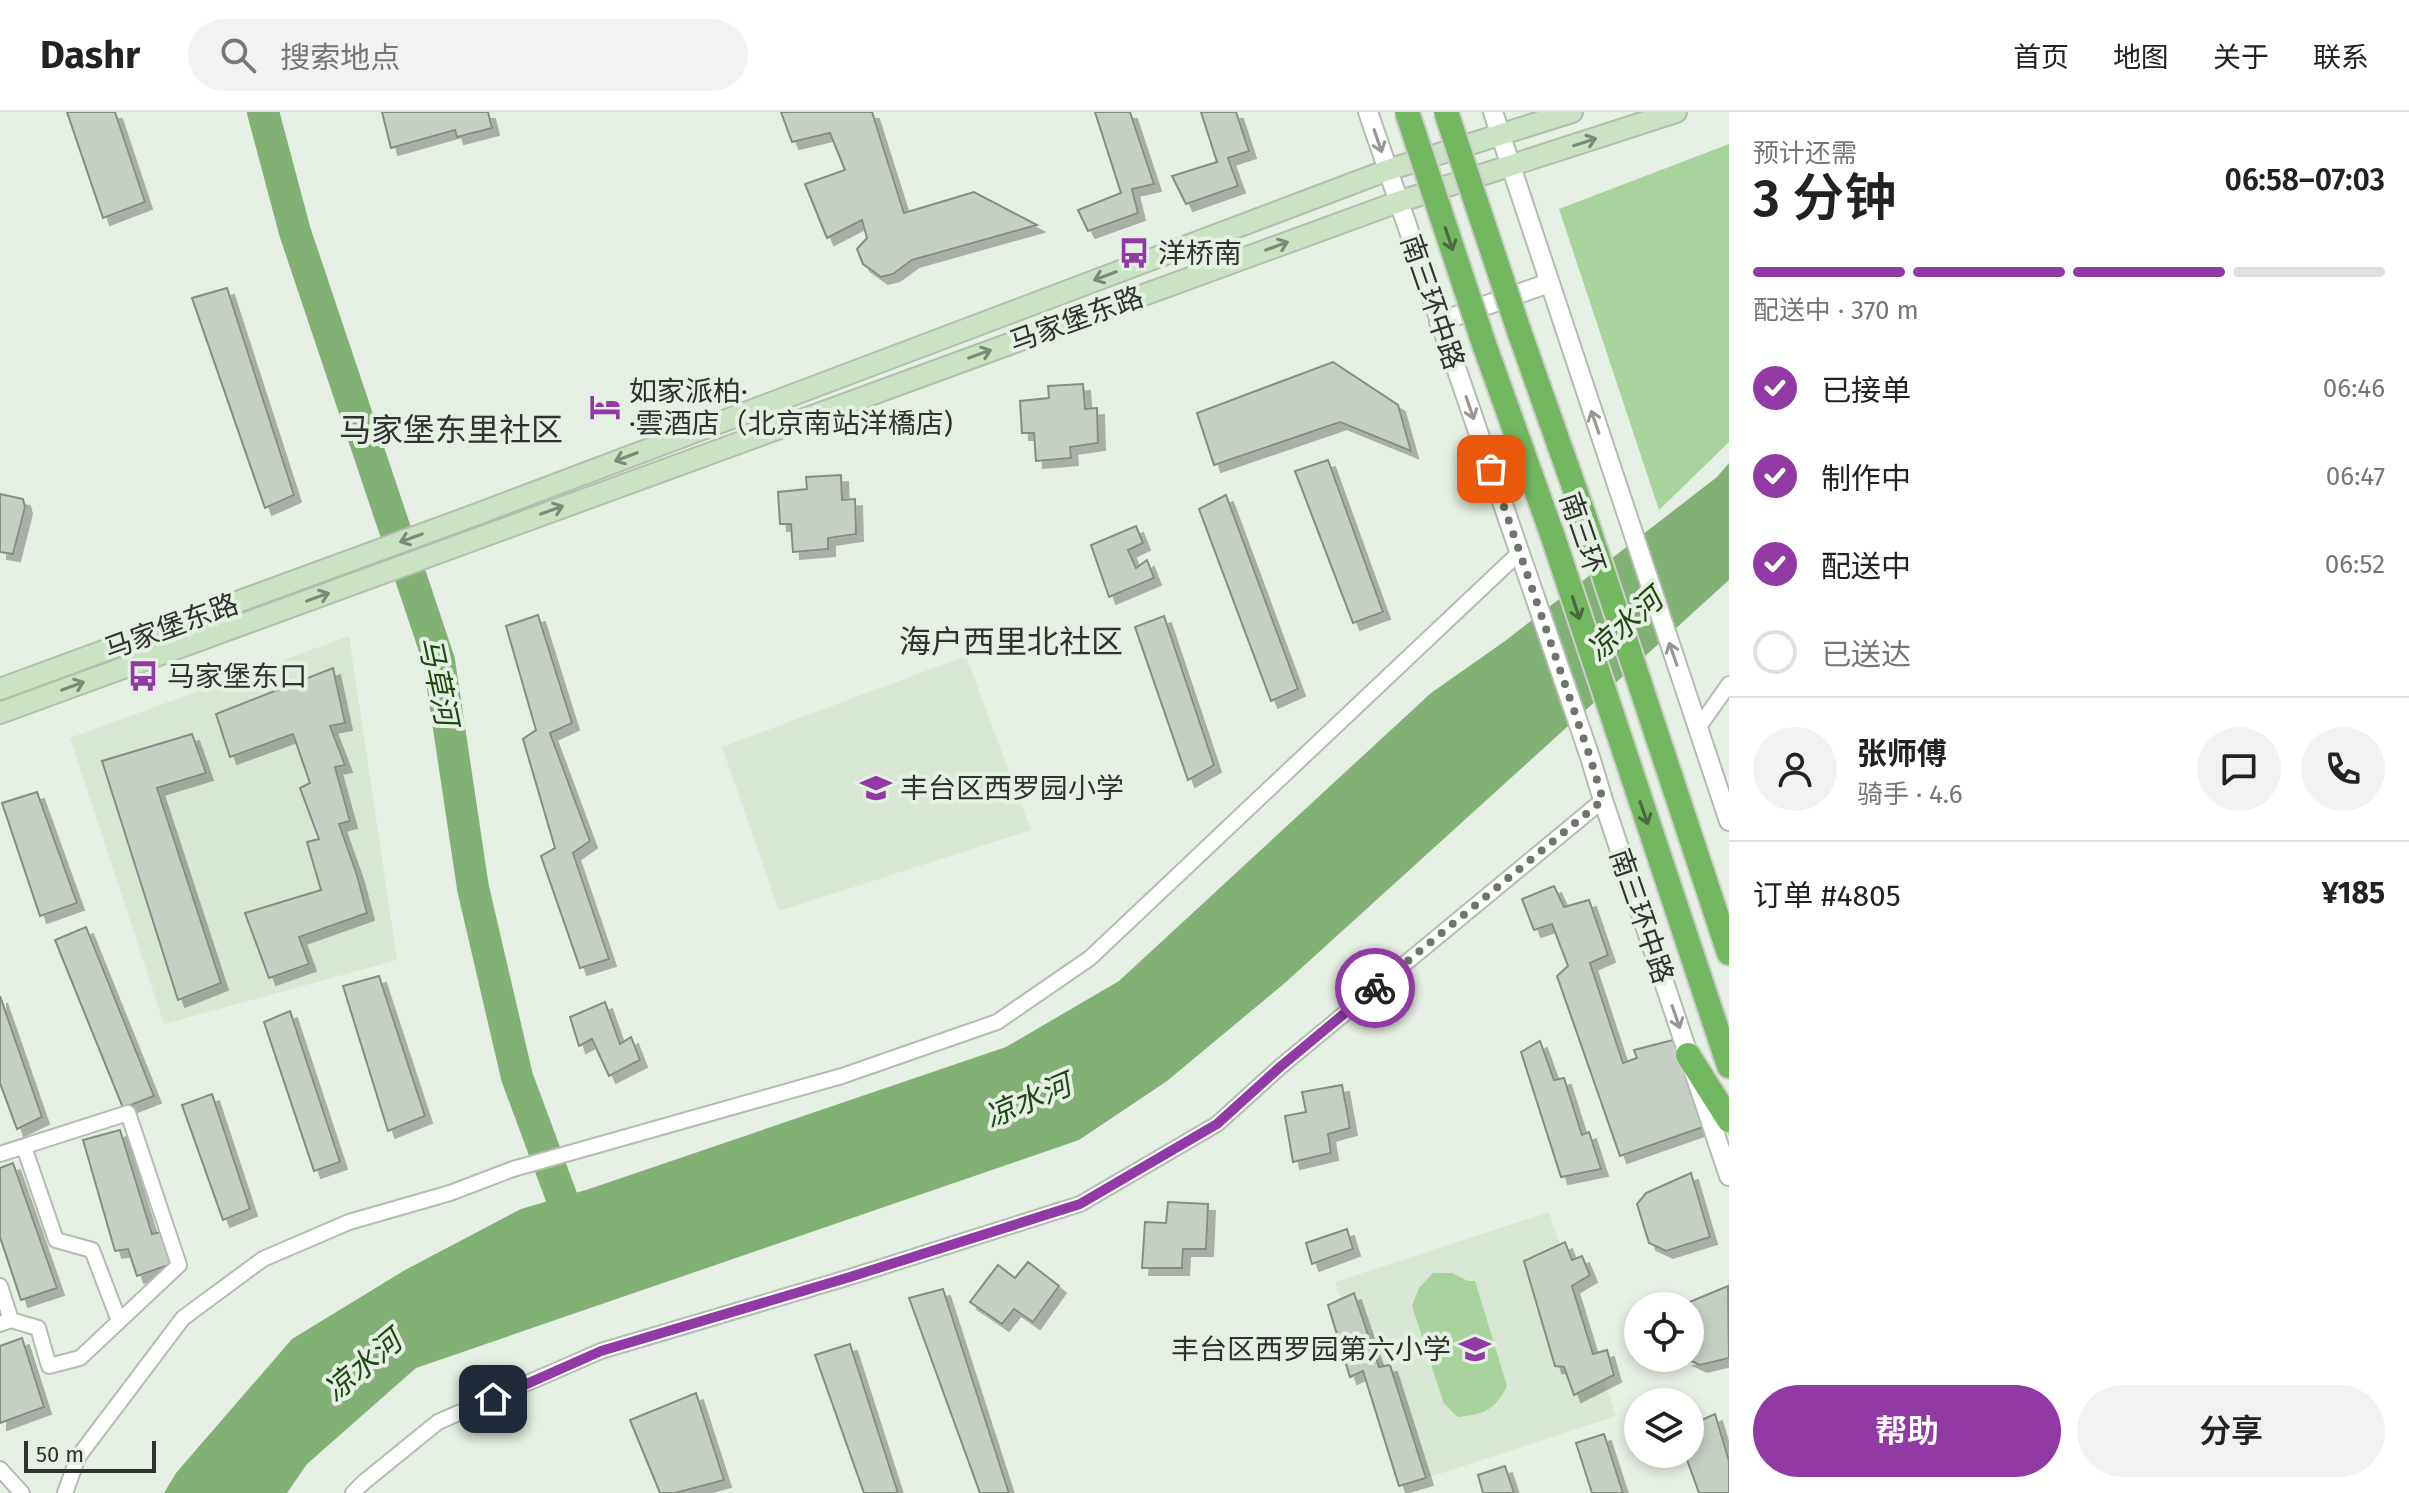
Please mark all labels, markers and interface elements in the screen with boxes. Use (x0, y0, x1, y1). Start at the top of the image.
search box (188, 19, 748, 91)
text: Dashr (40, 32, 140, 78)
icon: search (216, 33, 260, 77)
text: 搜索地点 (280, 40, 400, 76)
text: 首页 (2013, 41, 2069, 74)
text: 地图 (2113, 41, 2169, 74)
text: 关于 (2213, 41, 2269, 74)
text: 联系 (2313, 41, 2369, 74)
one-way arrow (1371, 128, 1386, 153)
one-way arrow (1572, 134, 1597, 148)
text: 预计还需 (1753, 138, 1857, 169)
text: 06:58–07:03 (2225, 162, 2385, 198)
text: 3 分钟 (1753, 167, 1896, 230)
one-way arrow (1443, 226, 1458, 251)
street label: 南三环中路 (1394, 231, 1471, 374)
bus stop icon: 洋桥南 (1117, 236, 1151, 270)
place label: 洋桥南 (1158, 237, 1242, 270)
one-way arrow (1264, 238, 1289, 252)
one-way arrow (1093, 270, 1118, 284)
street label: 马家堡东路 (1005, 280, 1148, 359)
text: 配送中 · 370 m (1753, 295, 1919, 326)
one-way arrow (968, 346, 992, 360)
icon: check (1753, 366, 1797, 410)
text: 已接单 (1821, 373, 1911, 409)
text: 06:46 (2323, 373, 2385, 404)
place label: 如家派柏· ·雲酒店（北京南站洋橋店) (629, 375, 953, 440)
hotel icon: 如家派柏· ·雲酒店（北京南站洋橋店) (588, 390, 622, 424)
one-way arrow (1464, 395, 1479, 420)
one-way arrow (1587, 409, 1602, 434)
district label: 马家堡东里社区 (339, 411, 563, 449)
pin (1457, 435, 1525, 503)
icon: bag (1469, 447, 1513, 491)
one-way arrow (614, 451, 639, 465)
icon: check (1753, 454, 1797, 498)
text: 制作中 (1821, 461, 1911, 497)
text: 06:47 (2326, 461, 2385, 492)
street label: 南三环 (1553, 488, 1612, 578)
one-way arrow (539, 502, 564, 516)
one-way arrow (399, 532, 423, 546)
icon: check (1753, 542, 1797, 586)
text: 配送中 (1821, 549, 1911, 585)
text: 06:52 (2325, 549, 2385, 580)
water label: 凉水河 (1580, 578, 1674, 668)
street label: 马家堡东路 (100, 587, 243, 666)
one-way arrow (305, 589, 330, 604)
one-way arrow (1570, 595, 1585, 620)
district label: 海户西里北社区 (899, 623, 1123, 661)
water label: 马草河 (411, 633, 466, 734)
text: 已送达 (1821, 637, 1911, 673)
one-way arrow (1665, 641, 1680, 666)
bus stop icon: 马家堡东口 (126, 659, 160, 693)
place label: 马家堡东口 (167, 660, 307, 693)
one-way arrow (60, 678, 85, 692)
button: person (1753, 727, 1837, 811)
button: chat (2197, 727, 2281, 811)
button: phone (2301, 727, 2385, 811)
text: 张师傅 (1857, 736, 1947, 772)
school or university icon: 丰台区西罗园小学 (859, 771, 893, 805)
place label: 丰台区西罗园小学 (900, 772, 1124, 805)
text: 骑手 · 4.6 (1857, 779, 1963, 810)
one-way arrow (1637, 800, 1652, 825)
street label: 南三环中路 (1603, 845, 1680, 988)
text: ¥185 (2321, 875, 2385, 911)
text: 订单 #4805 (1753, 878, 1901, 914)
courier (1335, 948, 1415, 1028)
icon: bike (1353, 966, 1397, 1010)
one-way arrow (1669, 1005, 1684, 1030)
water label: 凉水河 (980, 1065, 1081, 1135)
map controls (1624, 1292, 1704, 1468)
button: locate (1624, 1292, 1704, 1372)
water label: 凉水河 (317, 1320, 413, 1409)
school or university icon: 丰台区西罗园第六小学 (1458, 1332, 1492, 1366)
place label: 丰台区西罗园第六小学 (1171, 1333, 1451, 1366)
pin (459, 1365, 527, 1433)
icon: home (471, 1377, 515, 1421)
button: 帮助 (1753, 1385, 2061, 1477)
button: 分享 (2077, 1385, 2385, 1477)
button: layers (1624, 1388, 1704, 1468)
scale bar (24, 1437, 156, 1473)
text: 50 m (36, 1441, 84, 1468)

